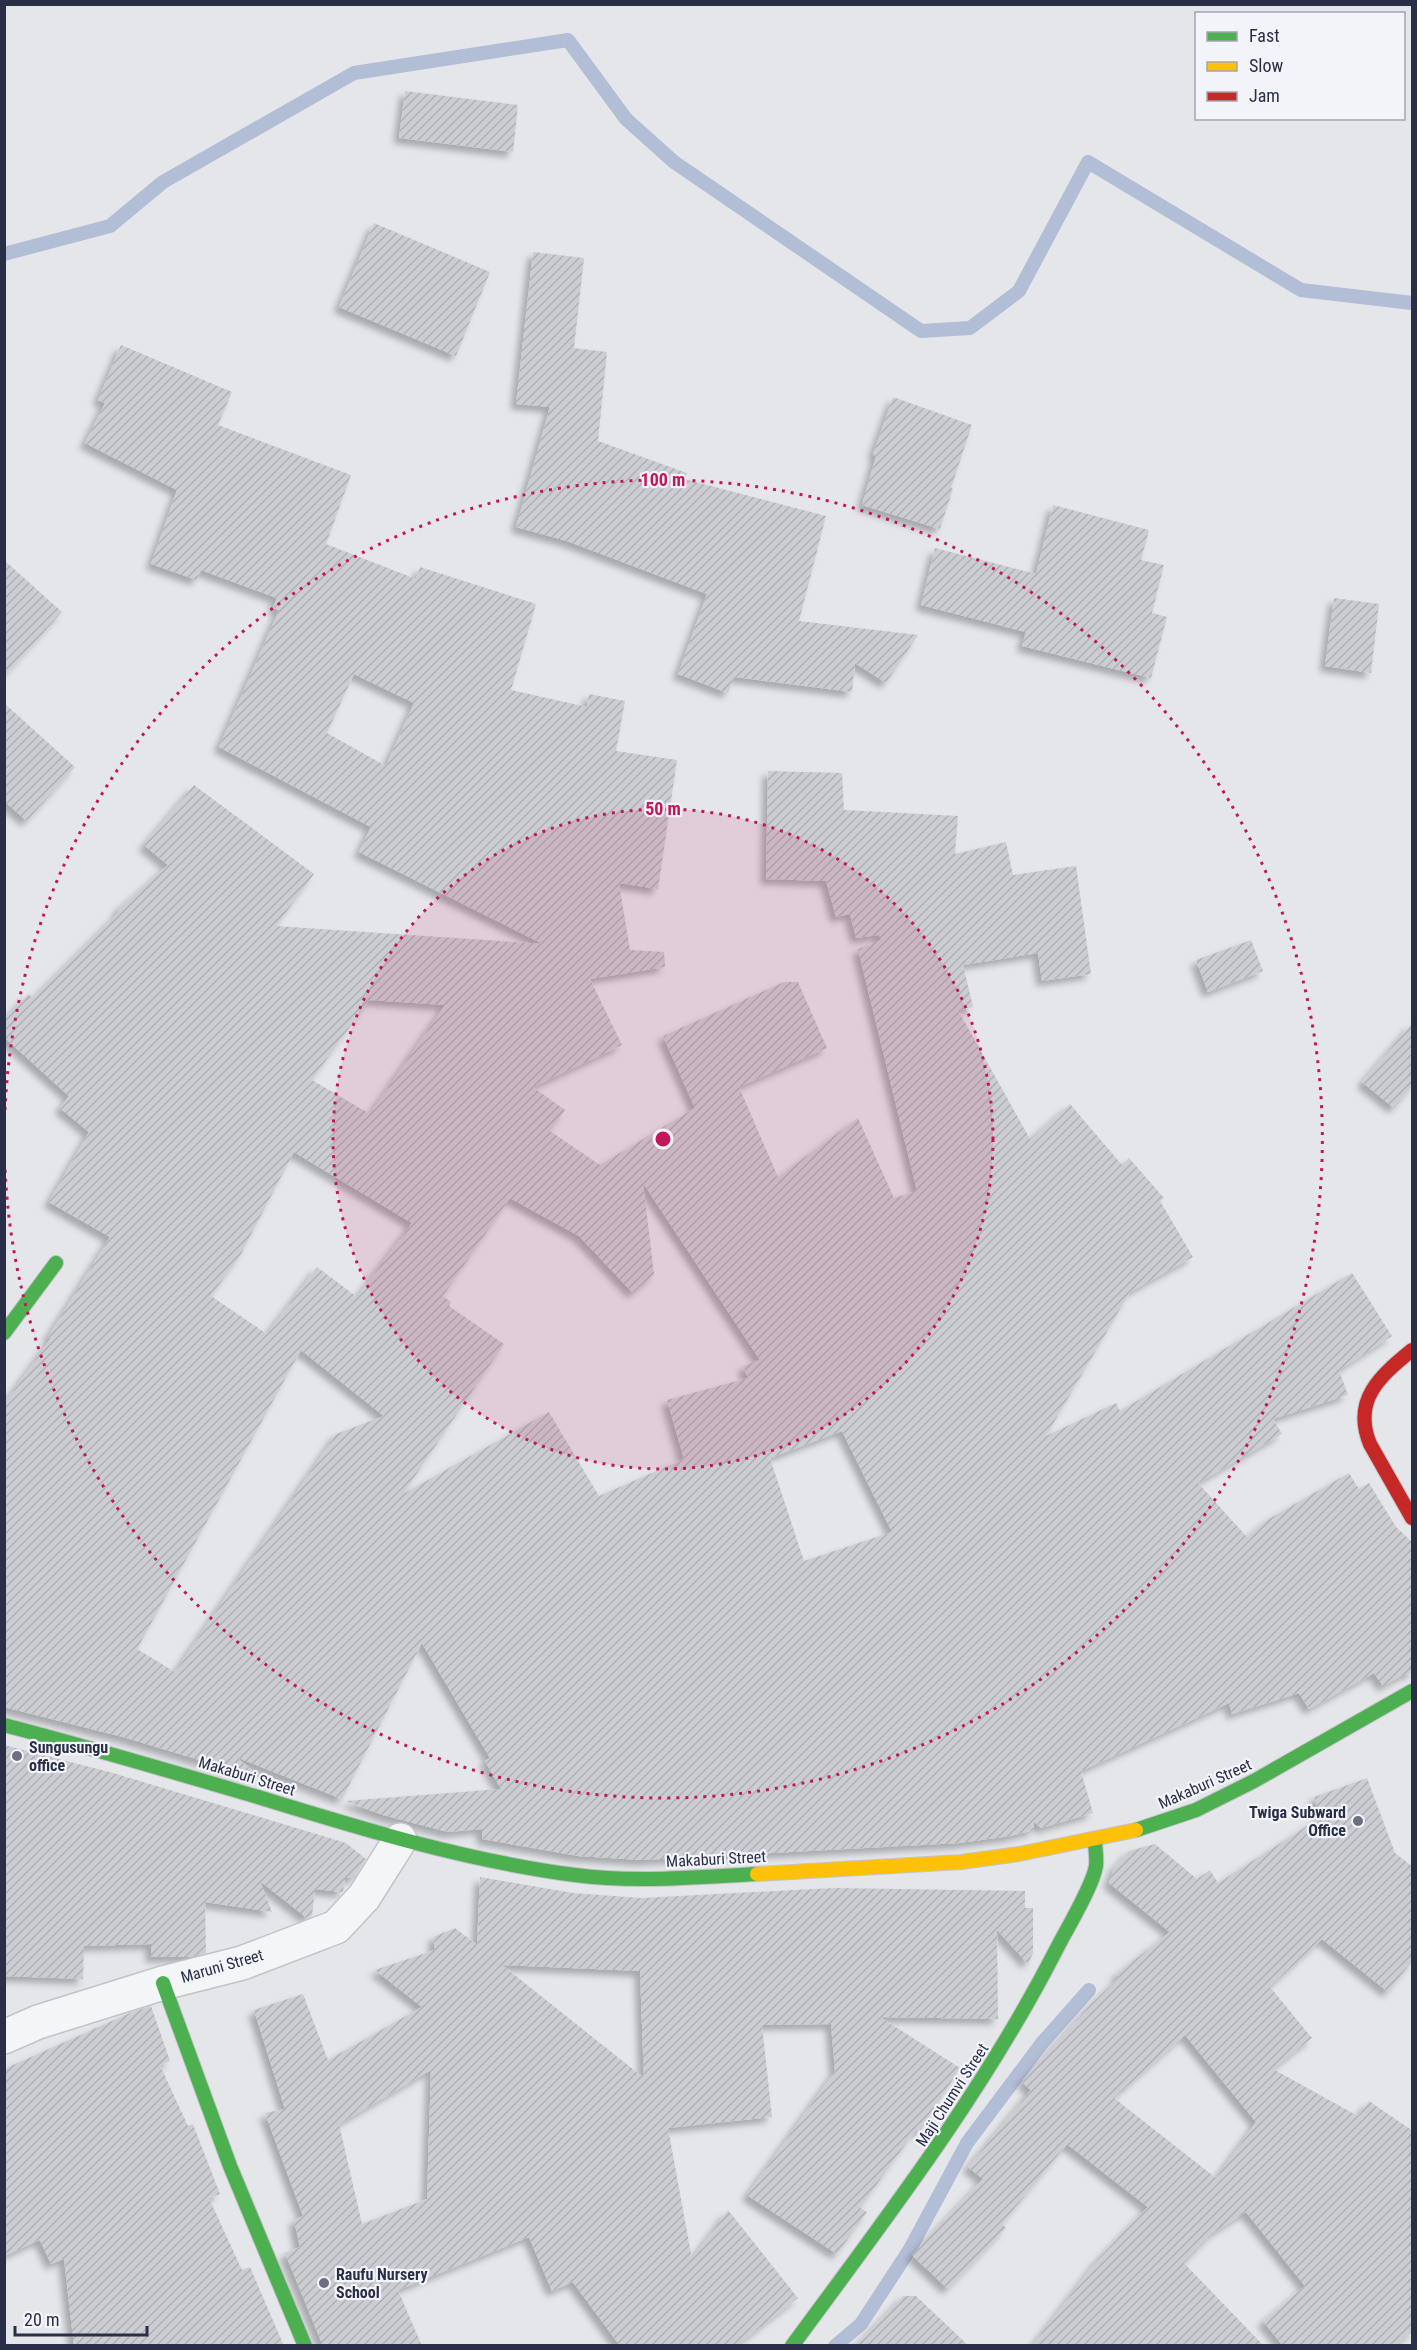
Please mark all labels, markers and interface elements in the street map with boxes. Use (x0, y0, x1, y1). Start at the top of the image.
legend (1195, 12, 1405, 120)
text: Fast (1249, 25, 1280, 46)
text: Slow (1249, 55, 1284, 76)
text: Jam (1249, 85, 1280, 106)
text: 100 m (641, 469, 685, 490)
text: 50 m (645, 798, 681, 819)
centre of rings (653, 1129, 673, 1149)
place label: Sungusungu office (29, 1738, 108, 1775)
marker: Sungusungu office (10, 1749, 24, 1763)
street label: Makaburi Street (196, 1752, 298, 1800)
street label: Makaburi Street (1155, 1755, 1255, 1813)
place label: Twiga Subward Office (1249, 1803, 1346, 1840)
marker: Twiga Subward Office (1351, 1814, 1365, 1828)
street label: Makaburi Street (666, 1847, 767, 1871)
street label: Maruni Street (179, 1945, 266, 1987)
street label: Maji Chumvi Street (912, 2040, 993, 2150)
place label: Raufu Nursery School (336, 2265, 428, 2302)
marker: Raufu Nursery School (317, 2276, 331, 2290)
scale bar (15, 2299, 147, 2337)
text: 20 m (24, 2309, 59, 2330)

